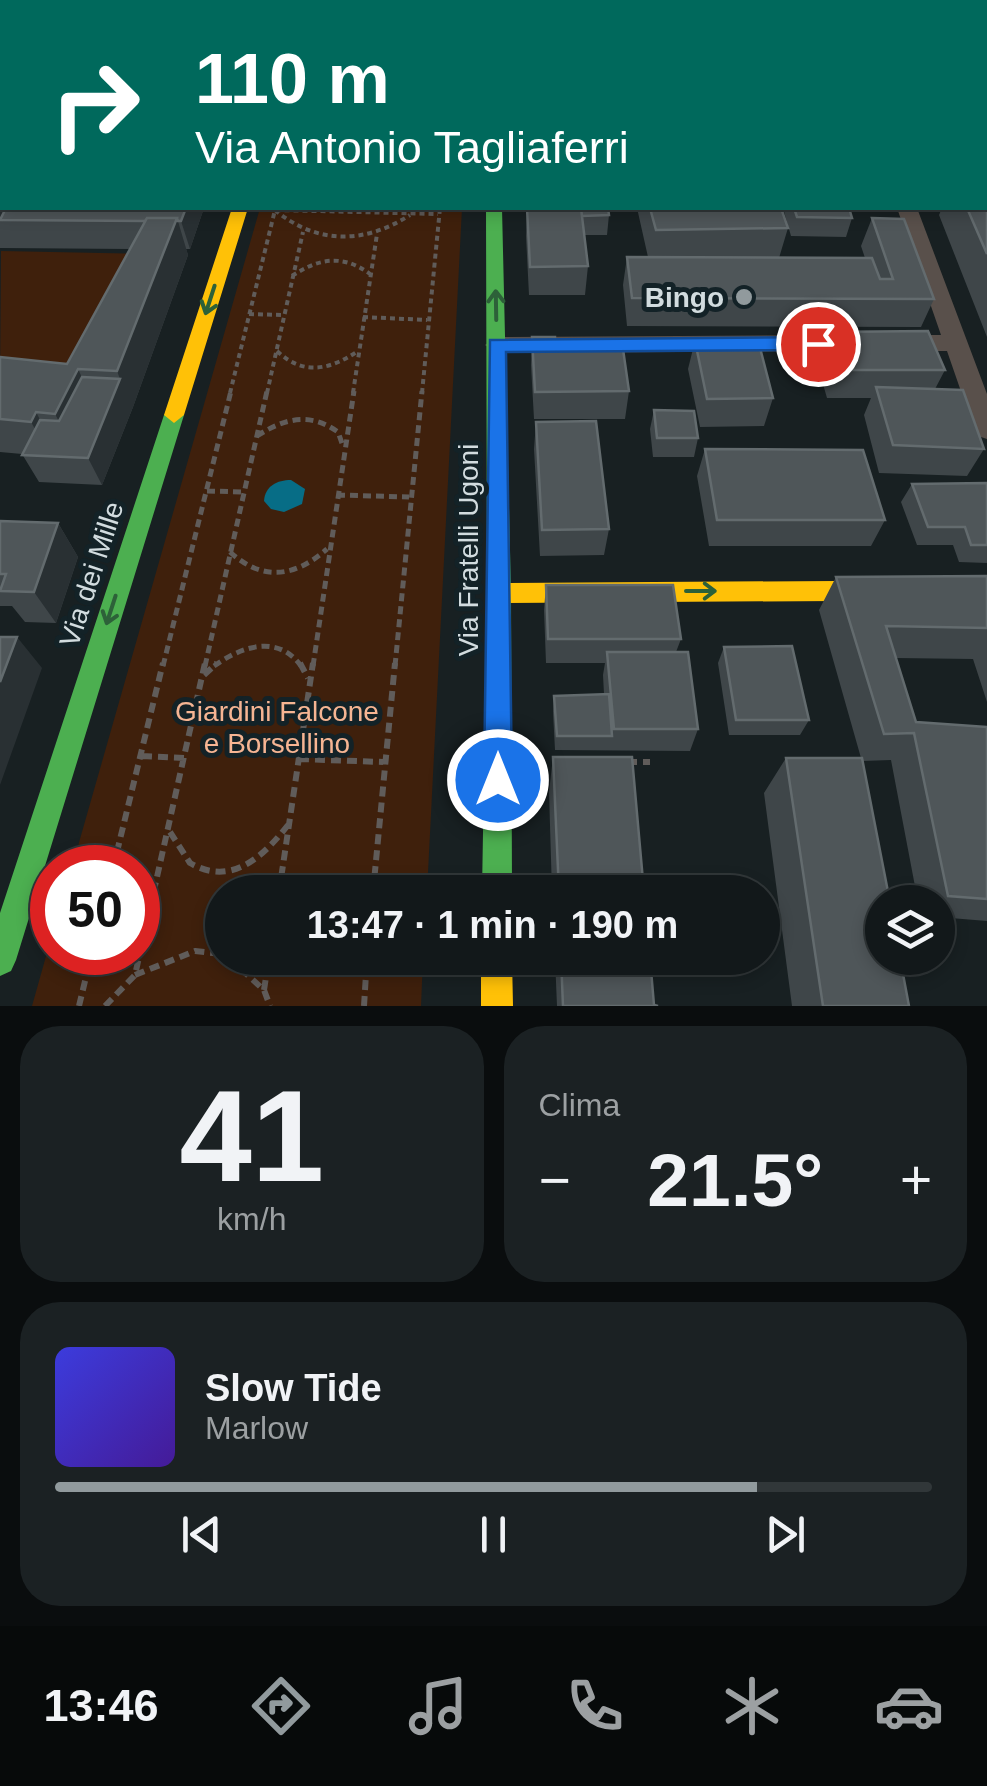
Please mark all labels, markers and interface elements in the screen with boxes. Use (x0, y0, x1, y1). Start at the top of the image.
icon: right (30, 40, 160, 170)
text: 110 m (195, 40, 390, 118)
text: Via Antonio Tagliaferri (195, 122, 629, 173)
place label: Bingo (645, 282, 724, 313)
one-way arrow (200, 284, 218, 316)
marker: Bingo (733, 286, 755, 308)
one-way arrow (486, 290, 505, 322)
pin (776, 302, 861, 387)
icon: arrive (791, 317, 846, 372)
street label: Via Fratelli Ugoni (453, 444, 484, 656)
street label: Via dei Mille (53, 498, 129, 650)
one-way arrow (684, 582, 717, 600)
one-way arrow (101, 594, 119, 625)
park label: Giardini Falcone e Borsellino (175, 696, 379, 759)
position arrow (446, 728, 550, 832)
speed limit sign: 50 (30, 845, 160, 975)
map controls (865, 885, 955, 975)
button: layers (865, 885, 955, 975)
text: 13:47 · 1 min · 190 m (307, 904, 678, 946)
text: 41 (179, 1063, 324, 1209)
text: Clima (539, 1087, 620, 1123)
text: 21.5° (647, 1138, 823, 1222)
text: − (539, 1149, 571, 1211)
text: + (900, 1149, 932, 1211)
text: km/h (217, 1201, 286, 1237)
text: Slow Tide (205, 1367, 382, 1409)
text: Marlow (205, 1410, 308, 1446)
icon: previous (174, 1507, 229, 1562)
icon: pause (466, 1507, 521, 1562)
icon: next (758, 1507, 813, 1562)
icon: directions (246, 1671, 316, 1741)
icon: music (403, 1671, 473, 1741)
icon: phone (560, 1671, 630, 1741)
icon: climate (717, 1671, 787, 1741)
icon: car (874, 1671, 944, 1741)
text: 13:46 (43, 1680, 159, 1731)

